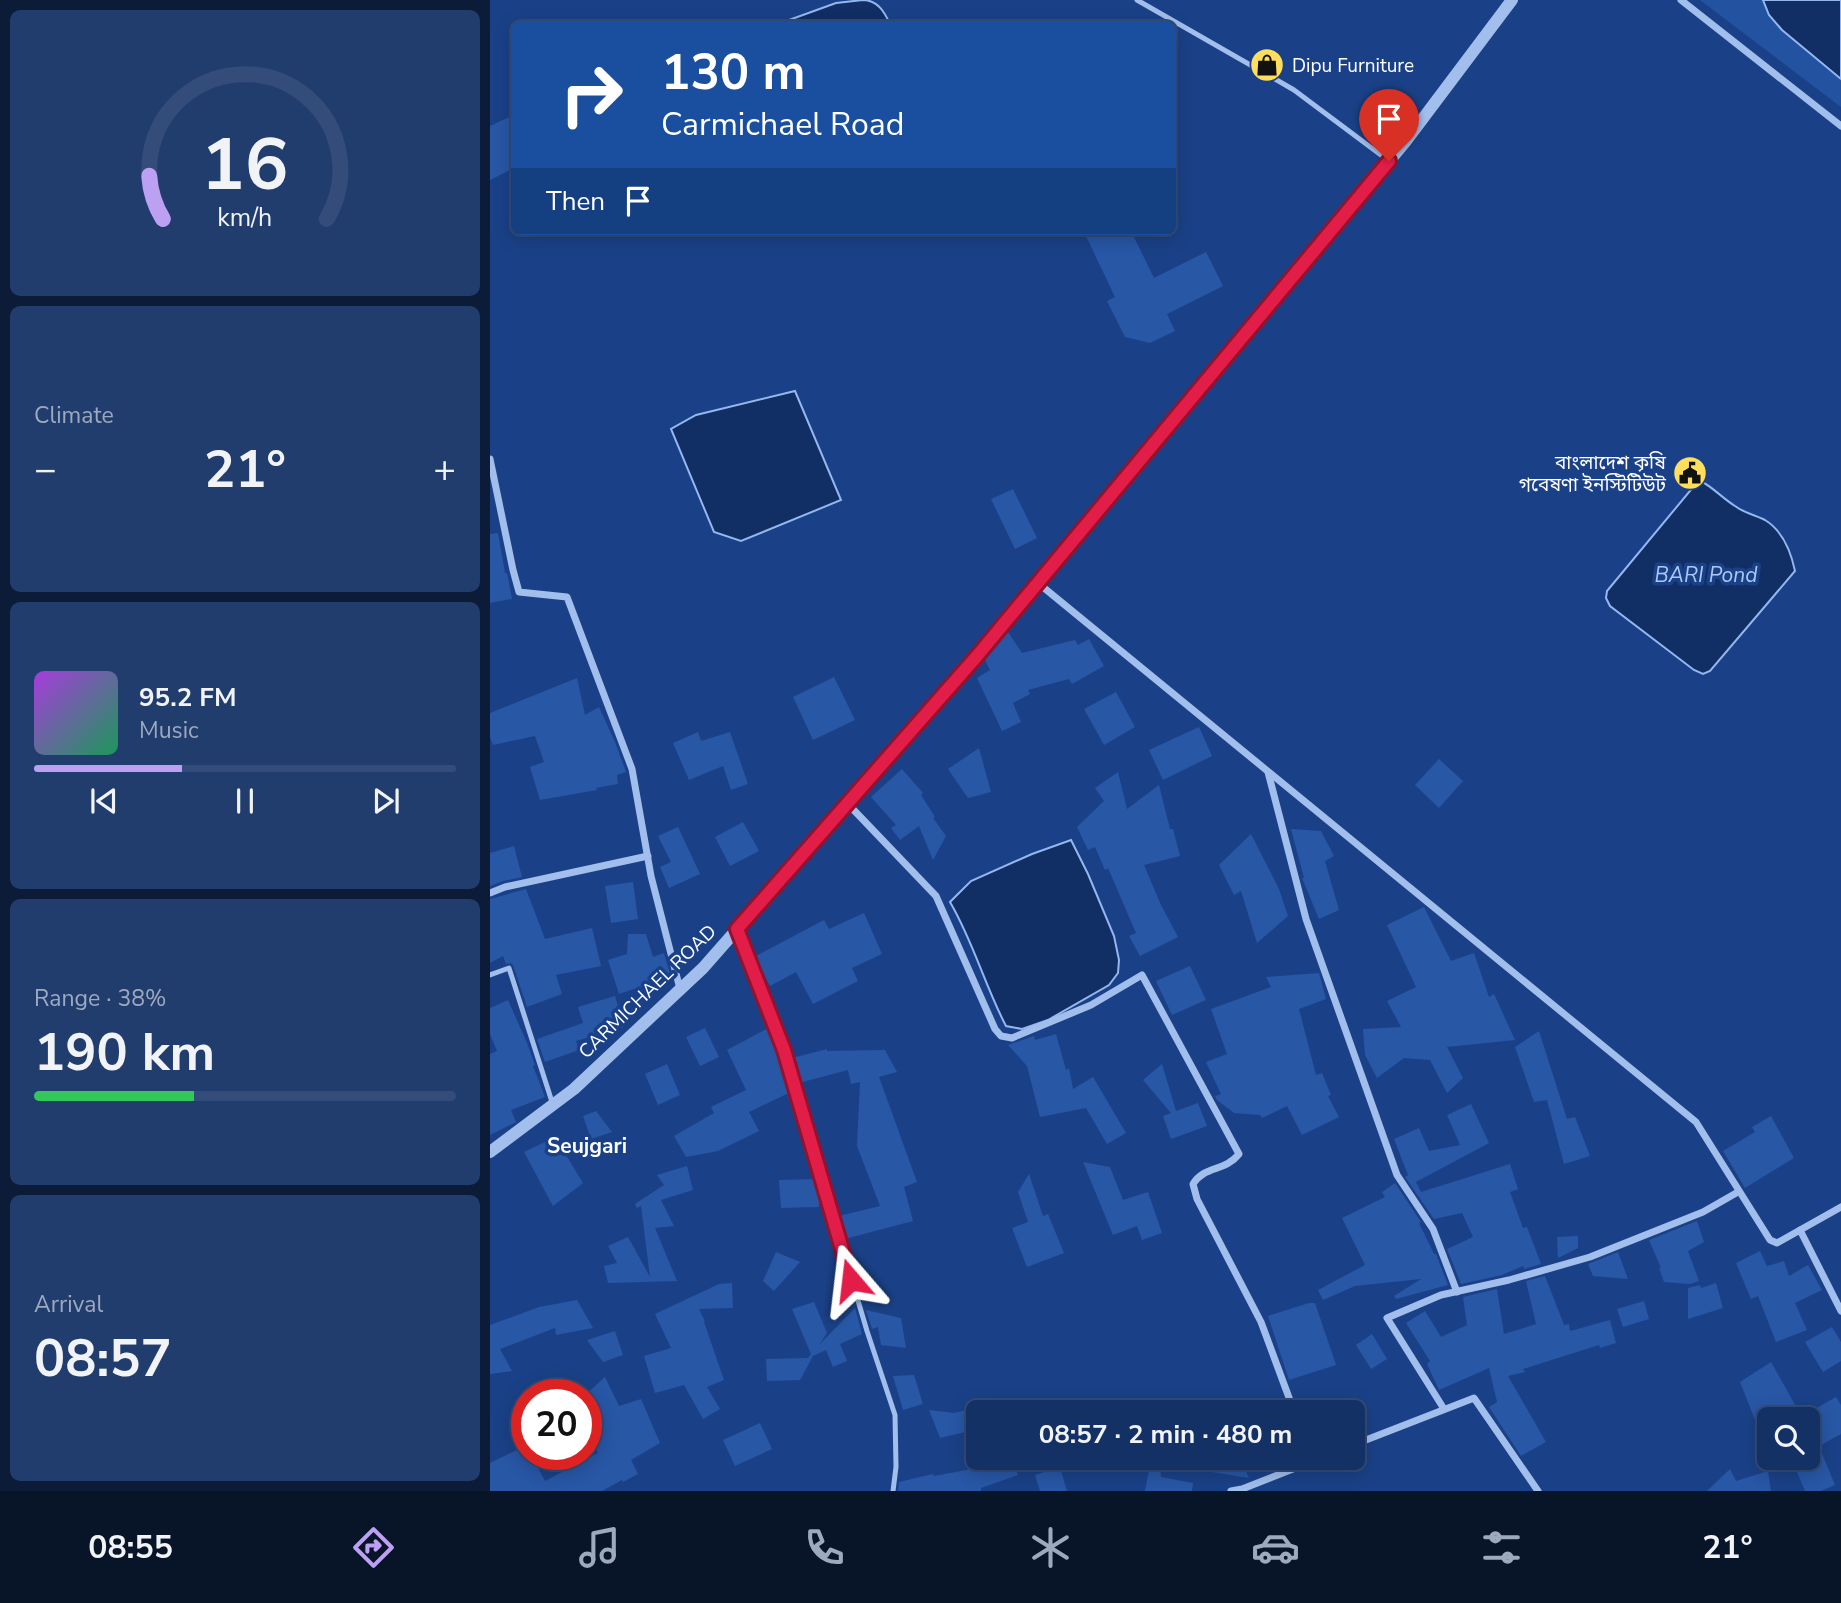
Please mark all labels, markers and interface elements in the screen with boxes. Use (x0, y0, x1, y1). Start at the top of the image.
text: 130 m (661, 39, 805, 106)
shop icon: Dipu Furniture (1248, 46, 1286, 84)
icon: right (546, 49, 637, 140)
place label: Dipu Furniture (1292, 53, 1414, 79)
pin (1359, 89, 1419, 161)
icon: arrive (1370, 100, 1408, 138)
text: Carmichael Road (661, 103, 904, 146)
text: 16 (201, 115, 289, 215)
icon: arrive (619, 182, 657, 220)
text: Then (546, 184, 605, 219)
text: km/h (217, 201, 273, 235)
text: Climate (34, 400, 114, 431)
text: 21° (204, 434, 286, 505)
text: − (34, 444, 57, 495)
text: + (433, 444, 456, 495)
place label: বাংলাদেশ কৃষি গবেষণা ইনস্টিটিউট (1519, 450, 1667, 498)
public building icon: বাংলাদেশ কৃষি গবেষণা ইনস্টিটিউট (1671, 454, 1709, 492)
water label: BARI Pond (1655, 561, 1758, 589)
text: 95.2 FM (139, 680, 236, 715)
text: Music (139, 715, 199, 746)
icon: previous (85, 782, 123, 820)
icon: pause (226, 782, 264, 820)
icon: next (367, 782, 405, 820)
street label: CARMICHAEL ROAD (573, 919, 722, 1064)
text: Range · 38% (34, 983, 166, 1014)
text: 190 km (34, 1017, 215, 1088)
district label: Seujgari (547, 1132, 627, 1160)
position arrow (814, 1243, 888, 1317)
text: Arrival (34, 1289, 103, 1320)
text: 08:57 (34, 1323, 172, 1394)
speed limit sign: 20 (511, 1379, 602, 1470)
map controls (1757, 1407, 1820, 1470)
button: search (1757, 1407, 1820, 1470)
text: 08:57 · 2 min · 480 m (1039, 1417, 1292, 1452)
icon: directions (349, 1523, 398, 1572)
icon: music (575, 1523, 624, 1572)
icon: phone (800, 1523, 849, 1572)
icon: climate (1026, 1523, 1075, 1572)
icon: car (1251, 1523, 1300, 1572)
icon: filters (1477, 1523, 1526, 1572)
text: 08:55 (88, 1526, 173, 1569)
text: 21° (1702, 1526, 1753, 1569)

